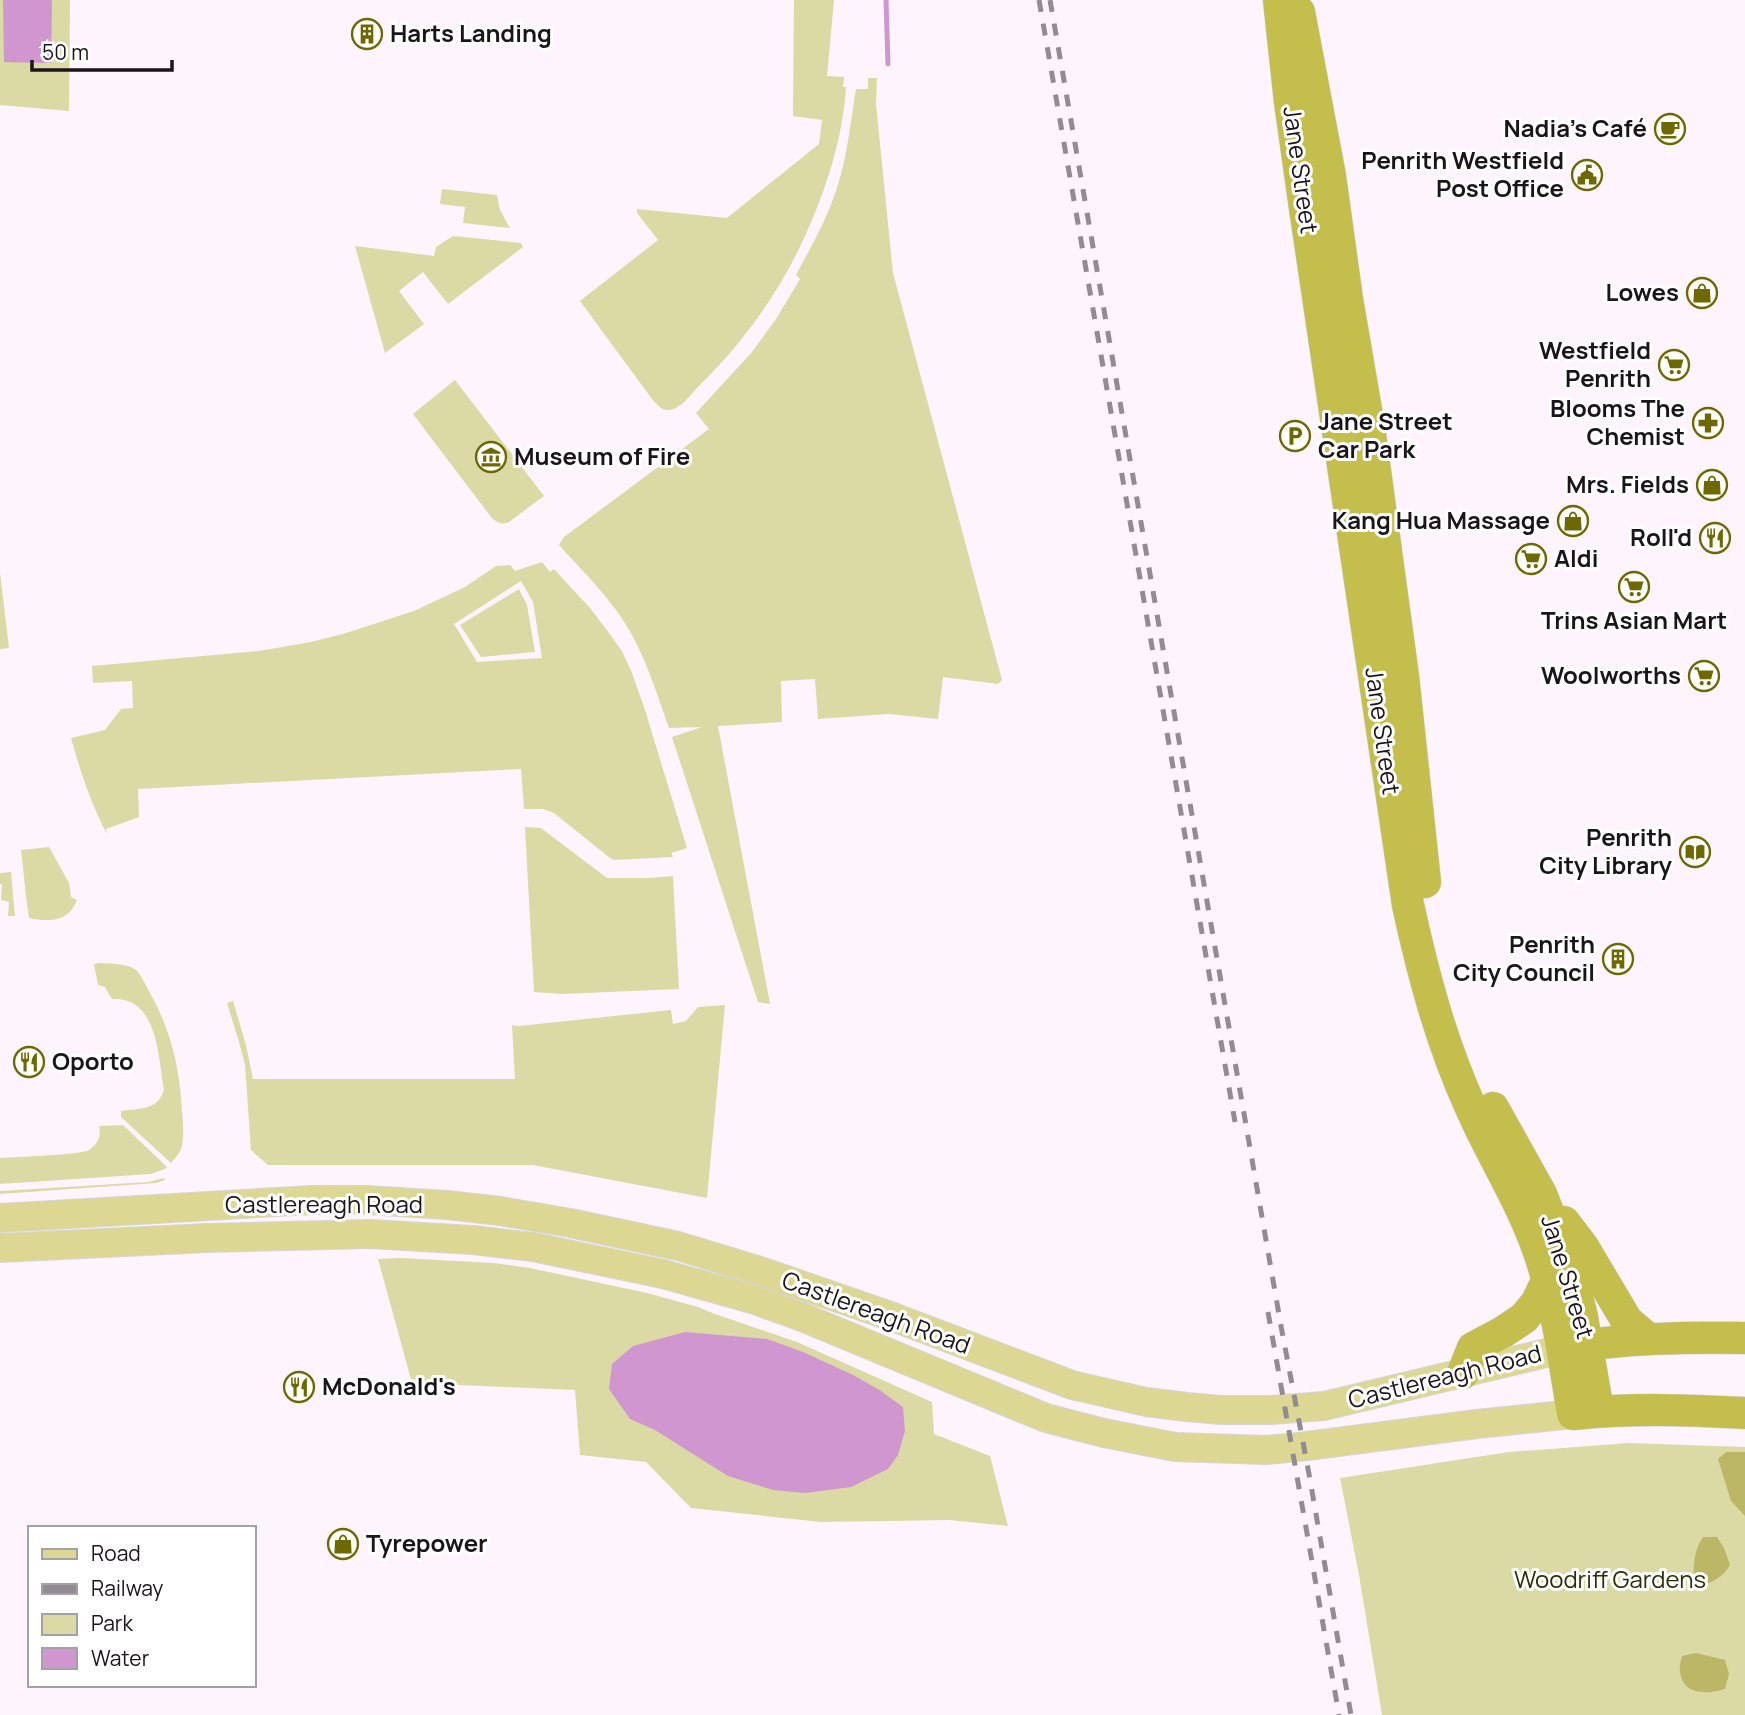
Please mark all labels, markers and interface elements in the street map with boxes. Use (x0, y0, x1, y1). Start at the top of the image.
place label: Harts Landing (390, 16, 552, 49)
building icon: Harts Landing (350, 17, 384, 51)
scale bar (32, 28, 172, 72)
text: 50 m (42, 38, 89, 66)
street label: Jane Street (1276, 104, 1327, 235)
place label: Nadia's Café (1504, 111, 1647, 144)
cafe icon: Nadia's Café (1653, 112, 1687, 146)
place label: Penrith Westfield Post Office (1361, 143, 1564, 204)
public building icon: Penrith Westfield Post Office (1570, 158, 1604, 192)
place label: Lowes (1606, 275, 1679, 308)
shop icon: Lowes (1685, 276, 1719, 310)
place label: Westfield Penrith (1539, 333, 1651, 394)
supermarket icon: Westfield Penrith (1657, 348, 1691, 382)
place label: Blooms The Chemist (1550, 391, 1685, 452)
place label: Jane Street Car Park (1318, 404, 1453, 465)
pharmacy icon: Blooms The Chemist (1691, 406, 1725, 440)
parking icon: Jane Street Car Park (1278, 419, 1312, 453)
place label: Museum of Fire (514, 439, 690, 472)
museum icon: Museum of Fire (474, 440, 508, 474)
place label: Mrs. Fields (1566, 467, 1689, 500)
shop icon: Mrs. Fields (1695, 468, 1729, 502)
place label: Kang Hua Massage (1332, 503, 1550, 536)
shop icon: Kang Hua Massage (1556, 504, 1590, 538)
place label: Roll'd (1630, 520, 1692, 553)
restaurant icon: Roll'd (1698, 521, 1732, 555)
place label: Aldi (1554, 541, 1598, 574)
supermarket icon: Aldi (1514, 542, 1548, 576)
supermarket icon: Trins Asian Mart (1617, 570, 1651, 604)
place label: Trins Asian Mart (1541, 603, 1727, 636)
place label: Woolworths (1541, 658, 1681, 691)
supermarket icon: Woolworths (1687, 659, 1721, 693)
street label: Jane Street (1358, 665, 1409, 796)
place label: Penrith City Library (1539, 820, 1673, 881)
library icon: Penrith City Library (1678, 835, 1712, 869)
place label: Penrith City Council (1453, 927, 1595, 988)
building icon: Penrith City Council (1601, 942, 1635, 976)
place label: Oporto (52, 1044, 134, 1077)
restaurant icon: Oporto (12, 1045, 46, 1079)
street label: Castlereagh Road (225, 1187, 423, 1220)
street label: Jane Street (1534, 1211, 1603, 1343)
street label: Castlereagh Road (778, 1262, 975, 1361)
street label: Castlereagh Road (1345, 1336, 1545, 1416)
place label: McDonald's (322, 1369, 456, 1402)
restaurant icon: McDonald's (282, 1370, 316, 1404)
legend (28, 1526, 256, 1687)
place label: Tyrepower (366, 1526, 488, 1559)
shop icon: Tyrepower (326, 1527, 360, 1561)
text: Road (91, 1539, 141, 1567)
park label: Woodriff Gardens (1514, 1562, 1706, 1595)
text: Railway (91, 1574, 163, 1602)
text: Park (91, 1609, 133, 1637)
text: Water (91, 1644, 150, 1672)

